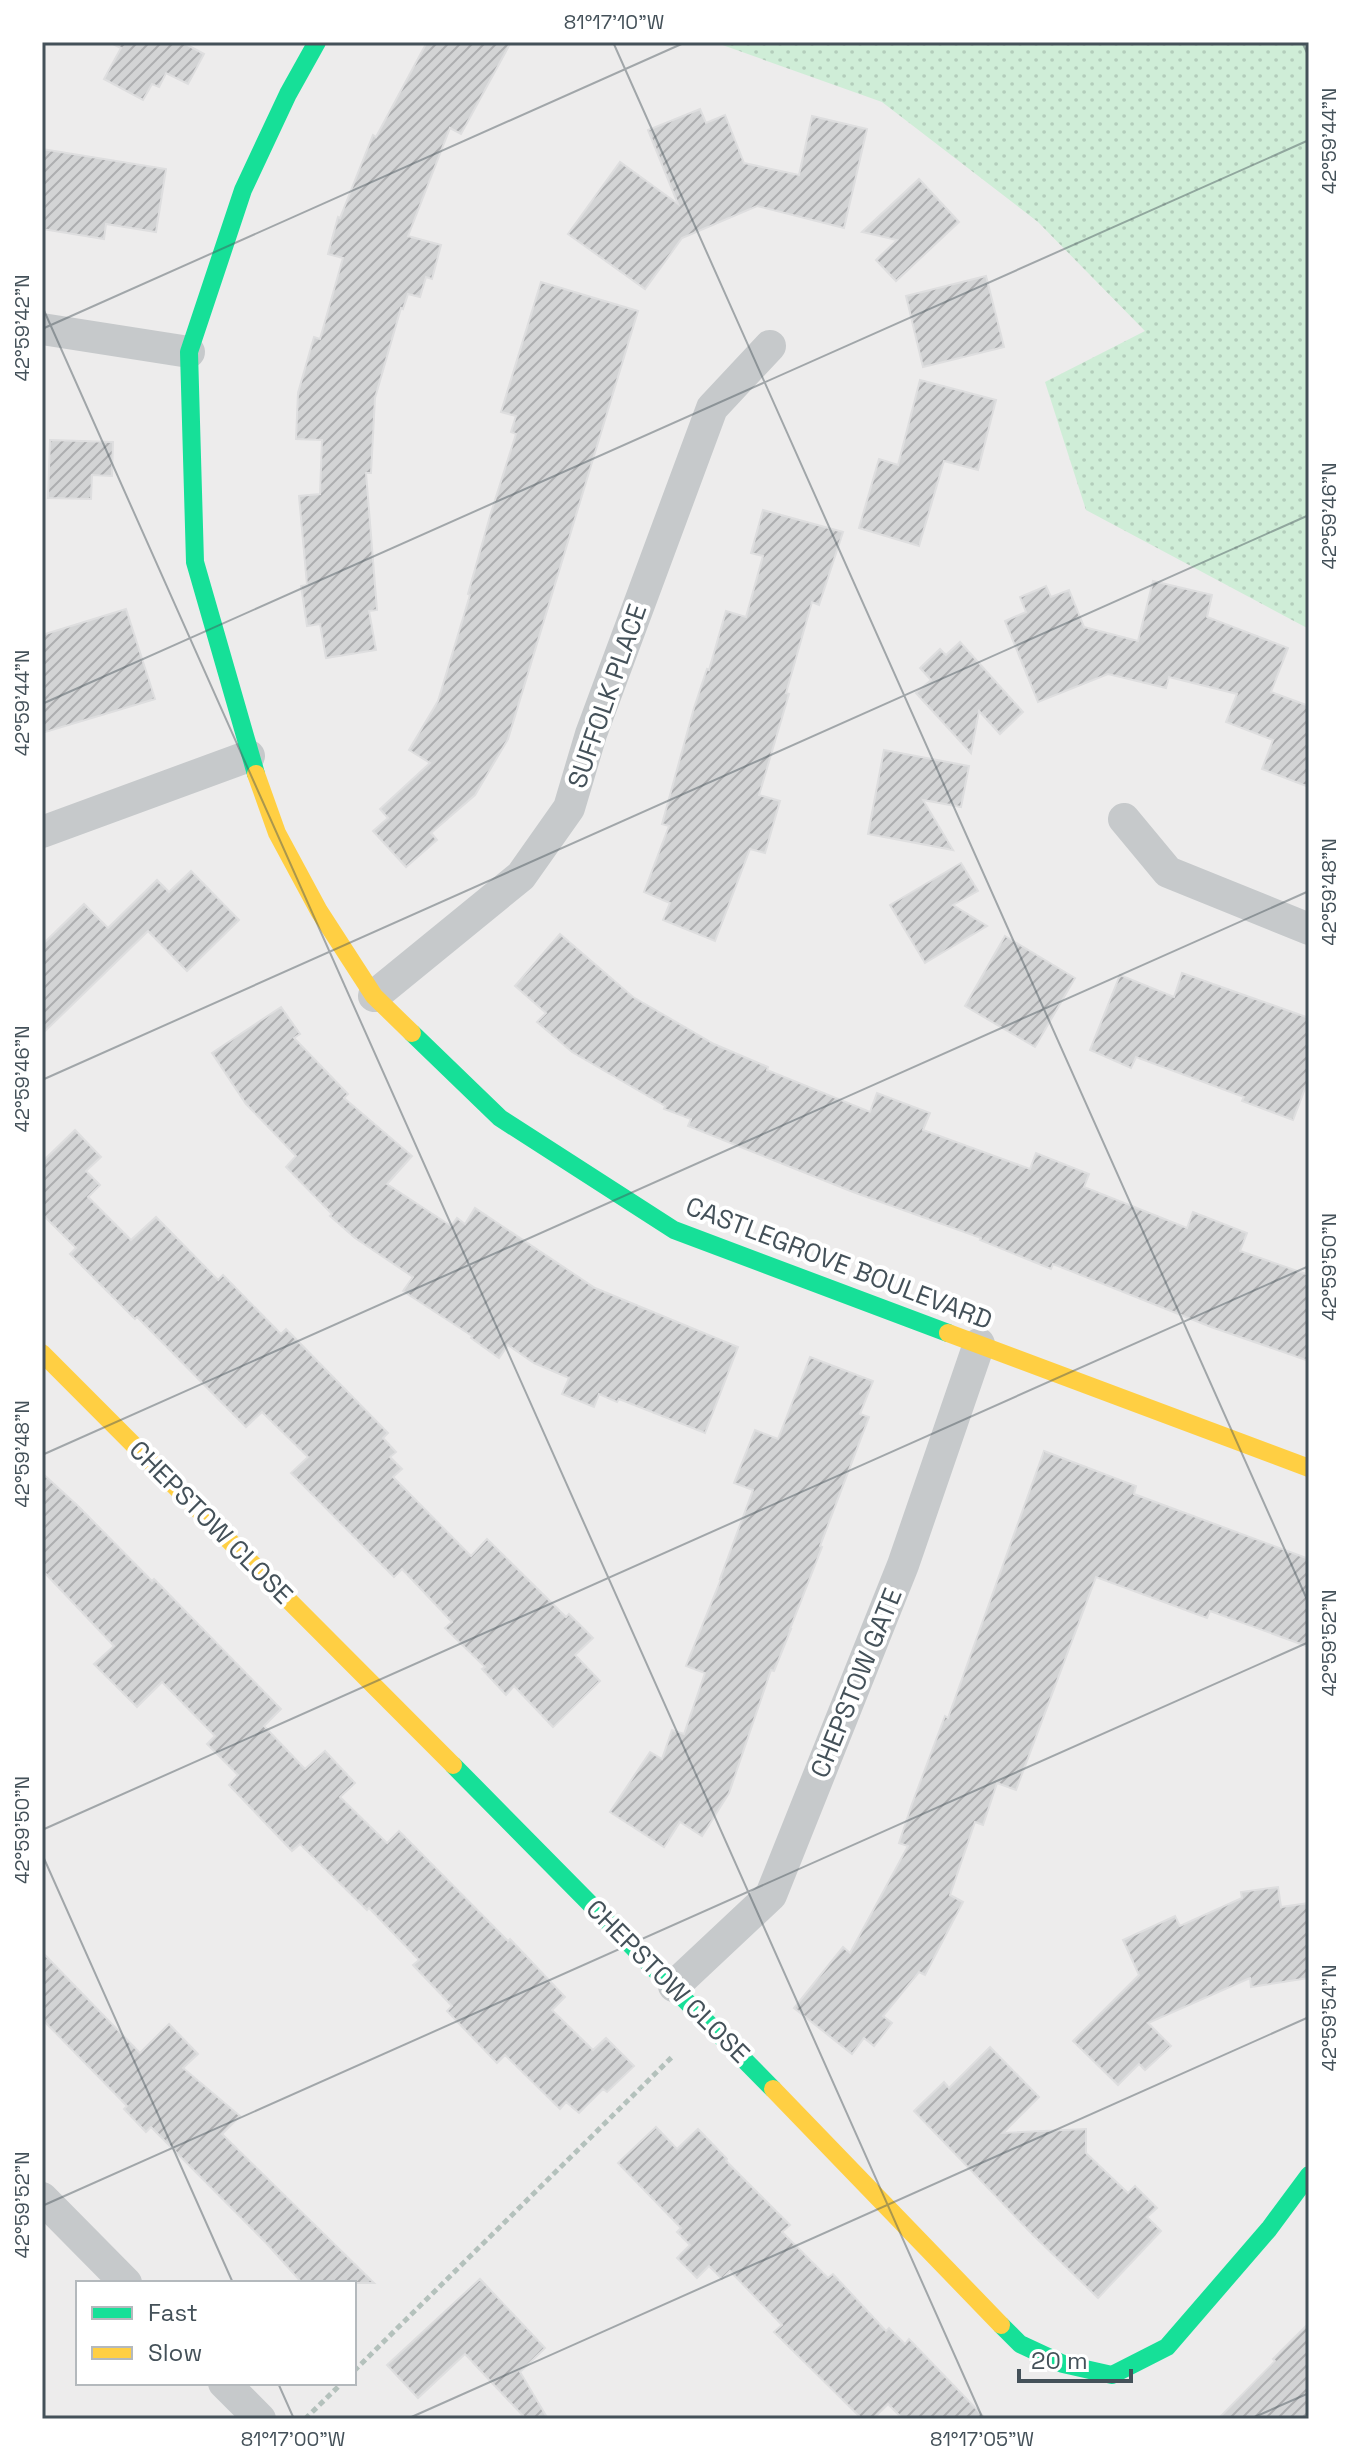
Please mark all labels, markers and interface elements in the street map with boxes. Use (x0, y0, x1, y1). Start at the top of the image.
text: 81°17'10"W (564, 9, 664, 35)
text: 42°59'44"N (1316, 88, 1342, 194)
text: 42°59'42"N (9, 275, 35, 381)
text: 42°59'46"N (1316, 462, 1342, 570)
street label: SUFFOLK PLACE (560, 599, 654, 793)
text: 42°59'44"N (9, 650, 35, 756)
text: 42°59'48"N (1316, 838, 1342, 946)
text: 42°59'46"N (9, 1025, 35, 1133)
street label: CASTLEGROVE BOULEVARD (681, 1189, 997, 1337)
text: 42°59'50"N (1316, 1213, 1342, 1321)
text: 42°59'48"N (9, 1400, 35, 1508)
street label: CHEPSTOW CLOSE (122, 1433, 300, 1611)
street label: CHEPSTOW GATE (802, 1583, 910, 1783)
text: 42°59'52"N (1316, 1589, 1342, 1697)
text: 42°59'50"N (9, 1776, 35, 1884)
street label: CHEPSTOW CLOSE (579, 1892, 757, 2070)
text: 42°59'54"N (1316, 1965, 1342, 2071)
text: 42°59'52"N (9, 2151, 35, 2259)
legend (76, 2281, 356, 2385)
text: Fast (148, 2297, 198, 2328)
scale bar (1019, 2333, 1131, 2383)
text: Slow (148, 2337, 202, 2368)
text: 20 m (1031, 2345, 1088, 2376)
text: 81°17'00"W (241, 2426, 345, 2452)
text: 81°17'05"W (930, 2426, 1034, 2452)

